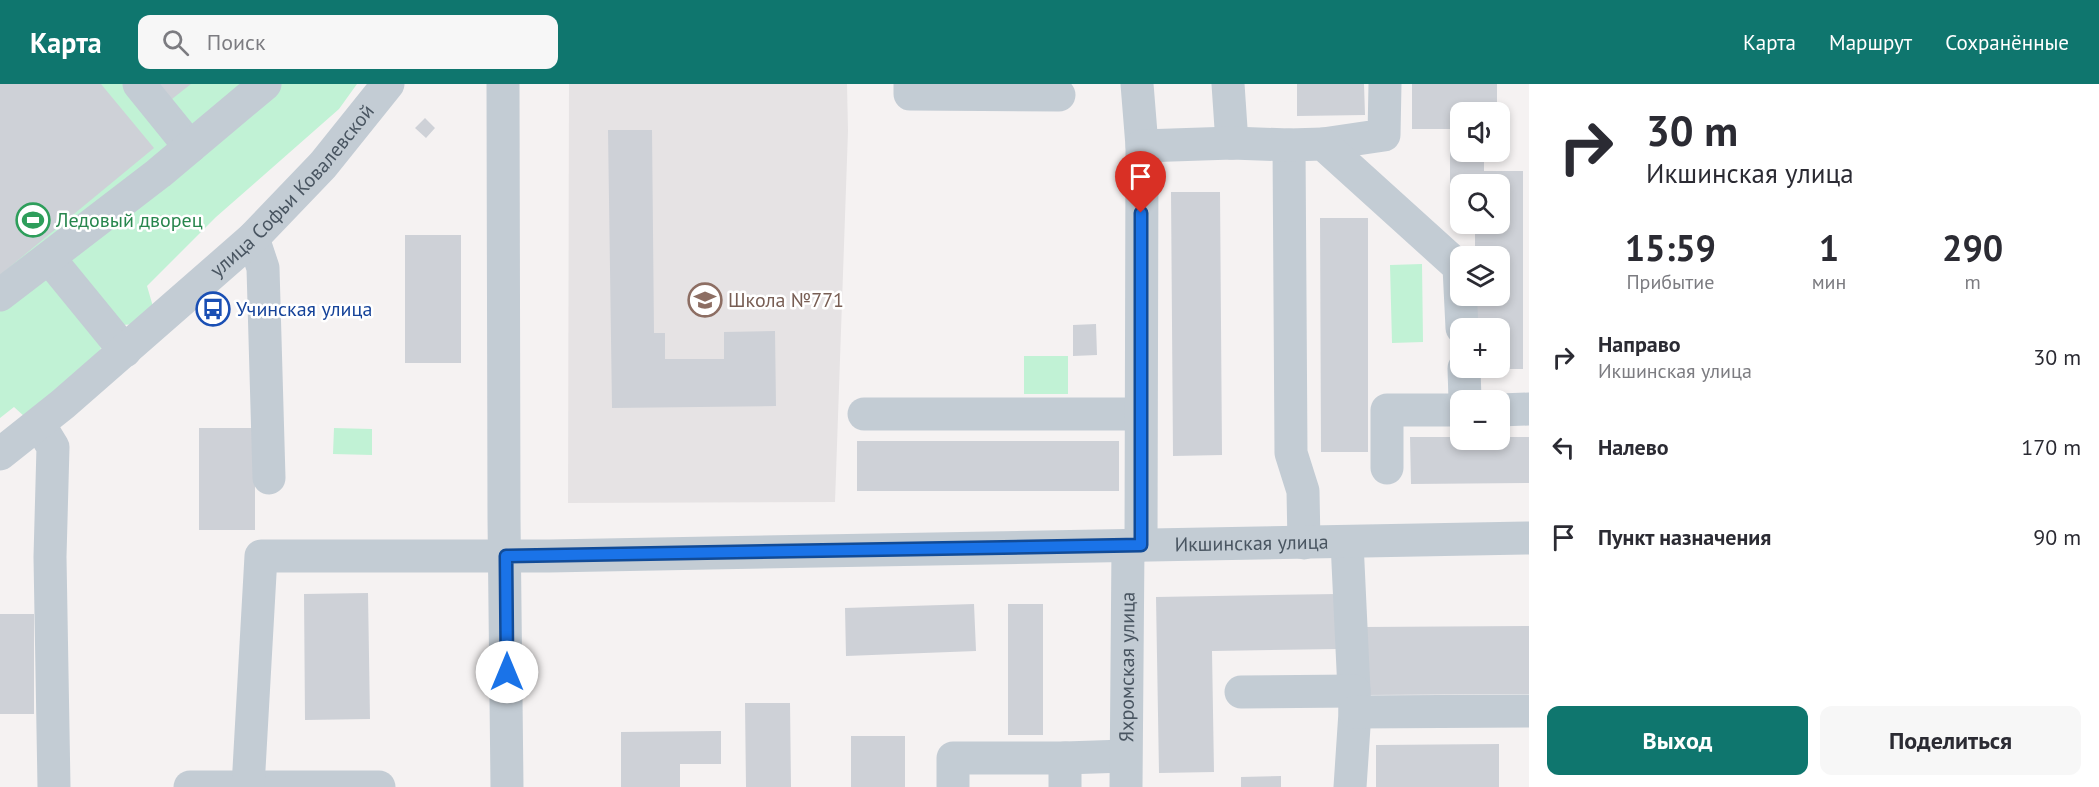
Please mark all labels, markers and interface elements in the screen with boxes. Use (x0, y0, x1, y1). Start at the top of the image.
search box (138, 15, 558, 69)
text: Карта (30, 24, 102, 61)
icon: search (159, 26, 192, 59)
text: Поиск (207, 28, 266, 56)
text: Карта (1743, 29, 1796, 56)
text: Маршрут (1829, 29, 1912, 56)
text: Сохранённые (1945, 29, 2069, 56)
street label: улица Софьи Ковалевской (204, 99, 380, 283)
map controls (1450, 102, 1510, 450)
button: sound (1450, 102, 1510, 162)
text: 30 m (1646, 103, 1738, 158)
icon: right (1547, 108, 1625, 186)
pin (1115, 151, 1166, 213)
text: Икшинская улица (1646, 156, 1854, 190)
icon: arrive (1124, 160, 1157, 193)
button: search (1450, 174, 1510, 234)
sports icon: Ледовый дворец (15, 202, 51, 238)
place label: Ледовый дворец (55, 207, 203, 233)
text: 15:59 (1625, 224, 1716, 271)
text: 1 (1819, 224, 1839, 271)
text: 290 (1942, 224, 2003, 271)
button: layers (1450, 246, 1510, 306)
text: Прибытие (1626, 269, 1714, 295)
text: мин (1812, 269, 1846, 295)
text: m (1965, 269, 1981, 295)
school or university icon: Школа №771 (687, 282, 723, 318)
place label: Школа №771 (728, 287, 844, 313)
bus stop icon: Учинская улица (195, 291, 231, 327)
place label: Учинская улица (236, 296, 372, 322)
button: + (1450, 318, 1510, 378)
text: Направо (1598, 330, 1681, 358)
icon: right (1547, 341, 1580, 374)
text: 30 m (2033, 343, 2081, 371)
text: Икшинская улица (1598, 358, 1752, 384)
button: − (1450, 390, 1510, 450)
icon: left (1547, 431, 1580, 464)
text: Налево (1598, 433, 1669, 461)
text: 170 m (2021, 433, 2081, 461)
icon: arrive (1547, 521, 1580, 554)
text: Пункт назначения (1598, 523, 1771, 551)
text: 90 m (2033, 523, 2081, 551)
street label: Икшинская улица (1174, 529, 1329, 558)
street label: Яхромская улица (1113, 592, 1141, 742)
position arrow (475, 640, 539, 704)
button: Выход (1547, 706, 1808, 775)
button: Поделиться (1820, 706, 2081, 775)

